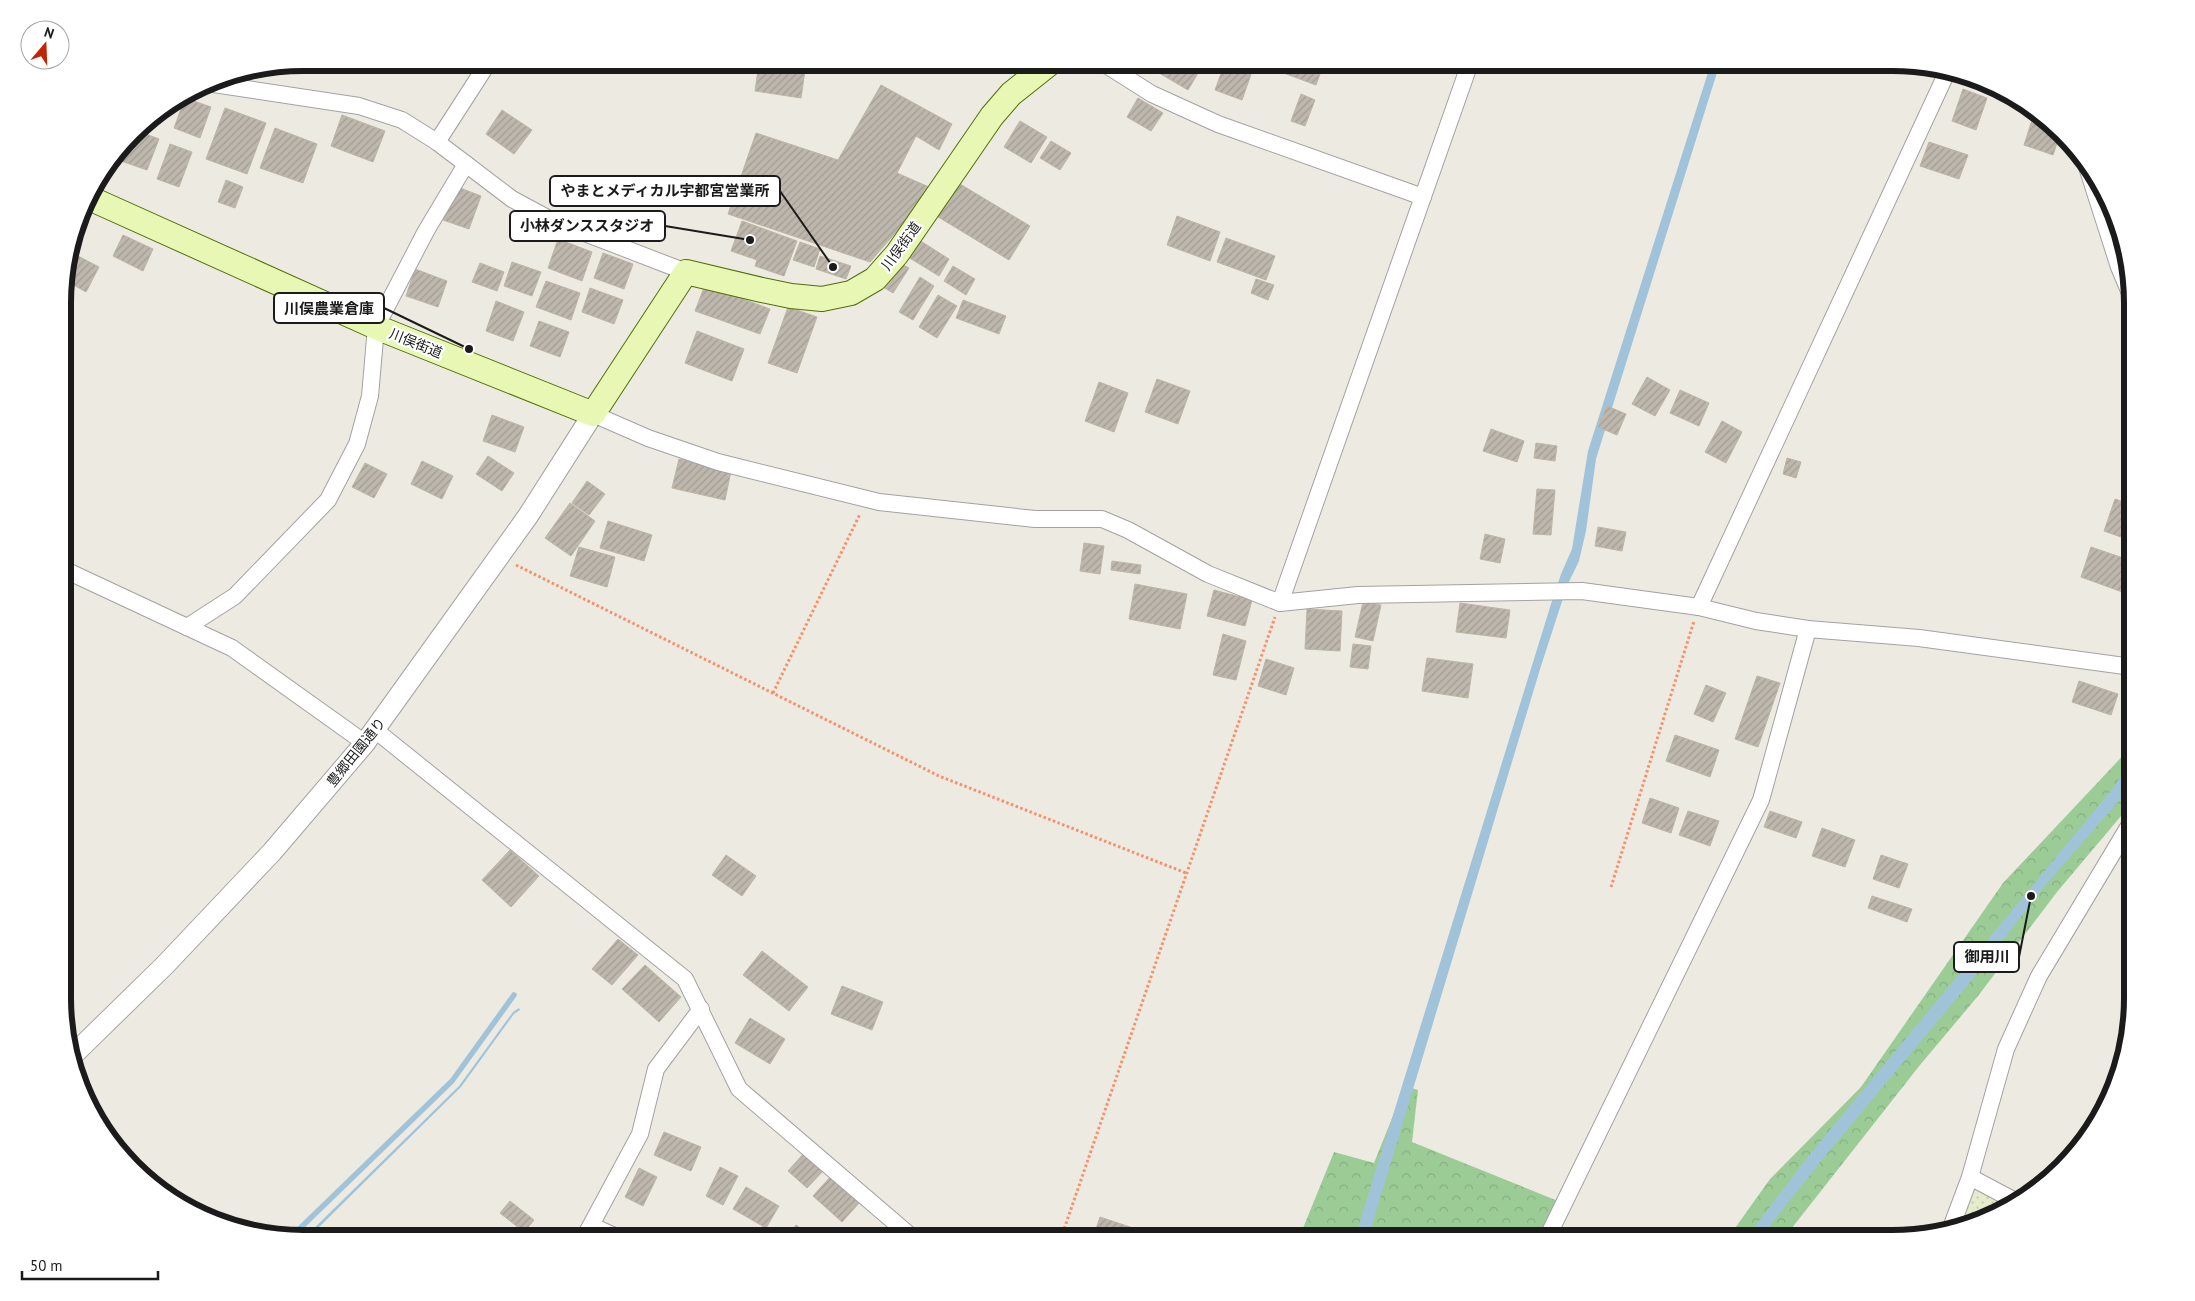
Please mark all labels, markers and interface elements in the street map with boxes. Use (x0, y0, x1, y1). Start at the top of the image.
north arrow (20, 20, 70, 70)
text: N (42, 23, 57, 43)
callout: やまとメディカル宇都宮営業所 (550, 176, 780, 206)
text: やまとメディカル宇都宮営業所 (561, 181, 769, 200)
callout: 小林ダンススタジオ (510, 211, 665, 241)
text: 小林ダンススタジオ (520, 216, 654, 235)
street label: 川俣街道 (877, 218, 925, 274)
callout: 川俣農業倉庫 (274, 293, 384, 323)
text: 川俣農業倉庫 (284, 299, 374, 318)
street label: 川俣街道 (387, 324, 445, 362)
street label: 豊郷田園通り (323, 714, 389, 790)
callout: 御用川 (1954, 942, 2019, 972)
text: 御用川 (1964, 947, 2010, 966)
scale bar (22, 1248, 159, 1280)
text: 50 m (30, 1256, 63, 1275)

